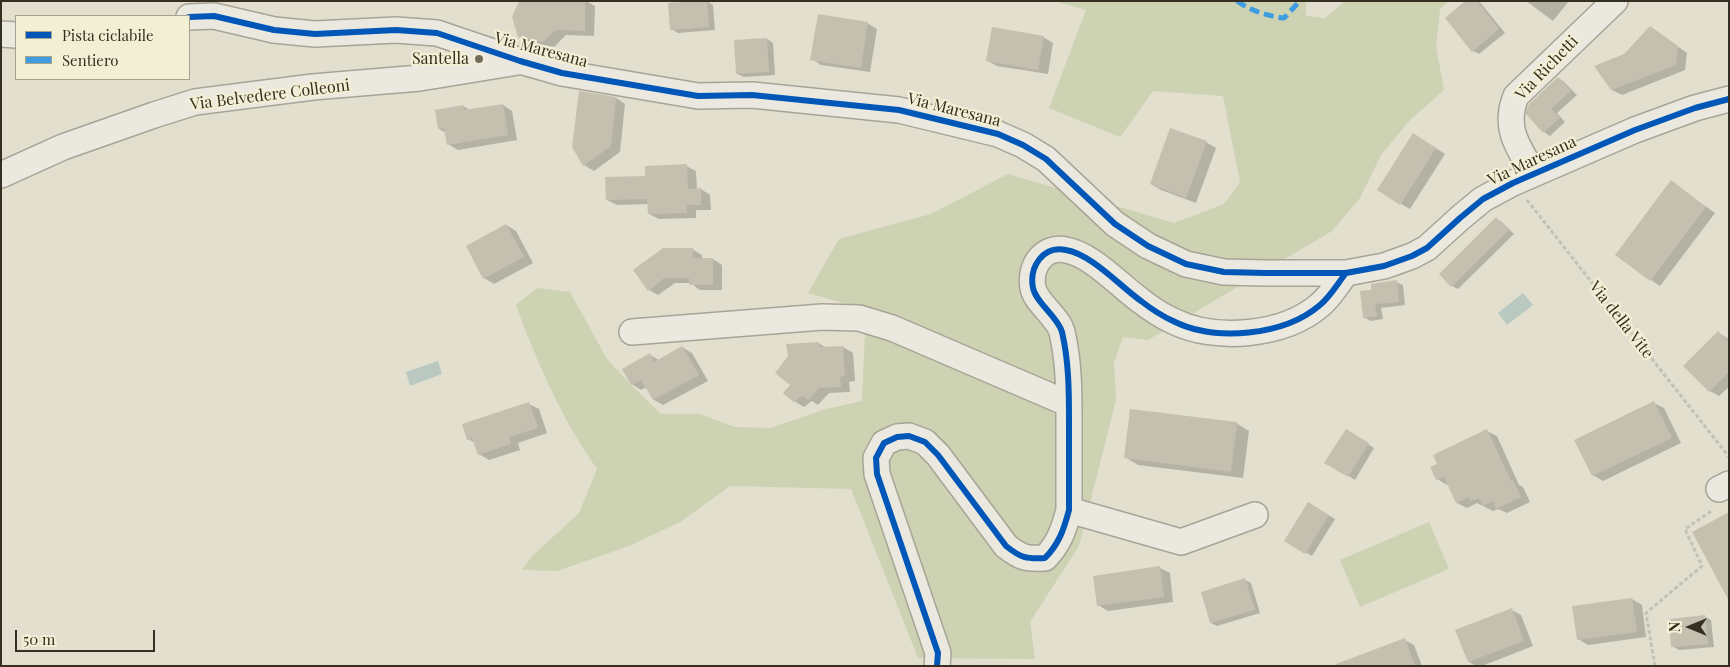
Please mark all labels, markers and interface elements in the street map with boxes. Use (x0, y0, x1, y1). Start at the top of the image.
legend (15, 15, 190, 80)
text: Pista ciclabile (62, 25, 154, 45)
street label: Via Maresana (492, 28, 590, 72)
street label: Via Richetti (1512, 32, 1582, 104)
place label: Santella (412, 49, 469, 69)
text: Sentiero (62, 50, 119, 70)
marker: Santella (473, 53, 485, 65)
street label: Via Belvedere Colleoni (189, 76, 351, 114)
street label: Via Maresana (905, 89, 1003, 131)
street label: Via Maresana (1485, 132, 1579, 190)
street label: Via della Vite (1585, 278, 1657, 362)
north arrow (1665, 602, 1715, 652)
scale bar (18, 620, 158, 652)
text: N (1665, 622, 1684, 632)
text: 50 m (23, 629, 55, 649)

